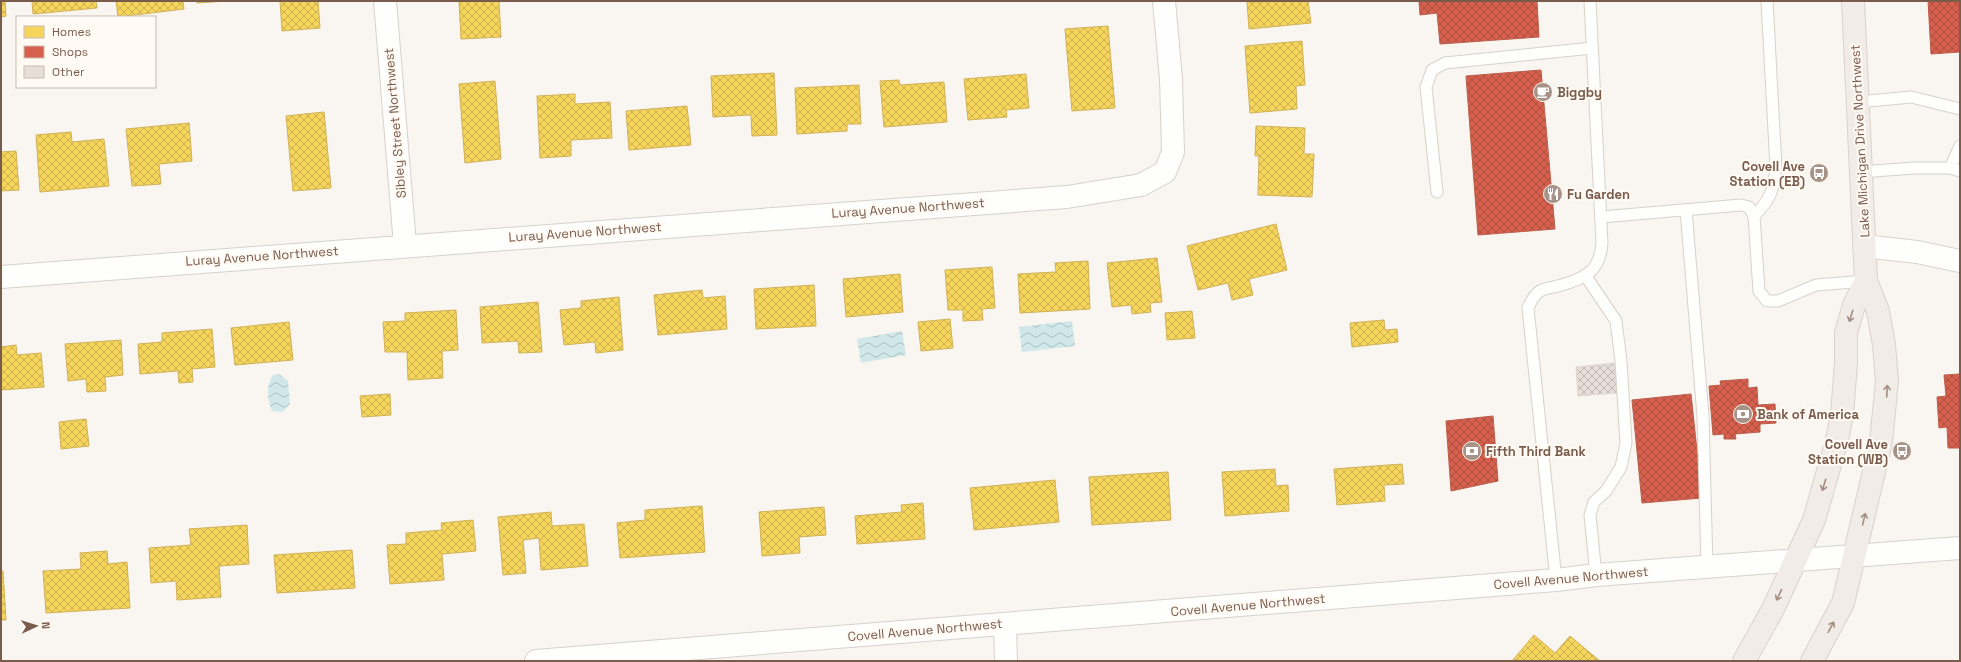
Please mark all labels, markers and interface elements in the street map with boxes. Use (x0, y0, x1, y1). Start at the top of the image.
legend (16, 16, 156, 88)
text: Homes (52, 24, 91, 40)
text: Shops (52, 44, 88, 60)
street label: Lake Michigan Drive Northwest (1846, 44, 1874, 238)
street label: Sibley Street Northwest (380, 47, 410, 199)
text: Other (52, 64, 85, 80)
cafe icon: Biggby (1532, 81, 1554, 103)
place label: Biggby (1557, 84, 1602, 101)
place label: Covell Ave Station (EB) (1729, 158, 1805, 190)
bus stop icon: Covell Ave Station (EB) (1808, 162, 1830, 184)
restaurant icon: Fu Garden (1542, 183, 1564, 205)
place label: Fu Garden (1567, 186, 1630, 203)
street label: Luray Avenue Northwest (831, 194, 985, 222)
street label: Luray Avenue Northwest (508, 218, 662, 246)
street label: Luray Avenue Northwest (185, 242, 339, 270)
one-way arrow (1847, 310, 1854, 323)
one-way arrow (1883, 385, 1890, 398)
bank icon: Bank of America (1732, 403, 1754, 425)
place label: Bank of America (1757, 406, 1859, 423)
place label: Covell Ave Station (WB) (1808, 436, 1888, 468)
bank icon: Fifth Third Bank (1461, 440, 1483, 462)
bus stop icon: Covell Ave Station (WB) (1891, 440, 1913, 462)
place label: Fifth Third Bank (1486, 443, 1587, 460)
one-way arrow (1820, 478, 1827, 491)
one-way arrow (1860, 513, 1868, 526)
street label: Covell Avenue Northwest (1493, 563, 1649, 593)
one-way arrow (1775, 589, 1782, 601)
street label: Covell Avenue Northwest (1170, 590, 1326, 620)
north arrow (16, 606, 56, 646)
street label: Covell Avenue Northwest (847, 615, 1003, 645)
text: N (39, 621, 53, 629)
one-way arrow (1827, 621, 1835, 633)

